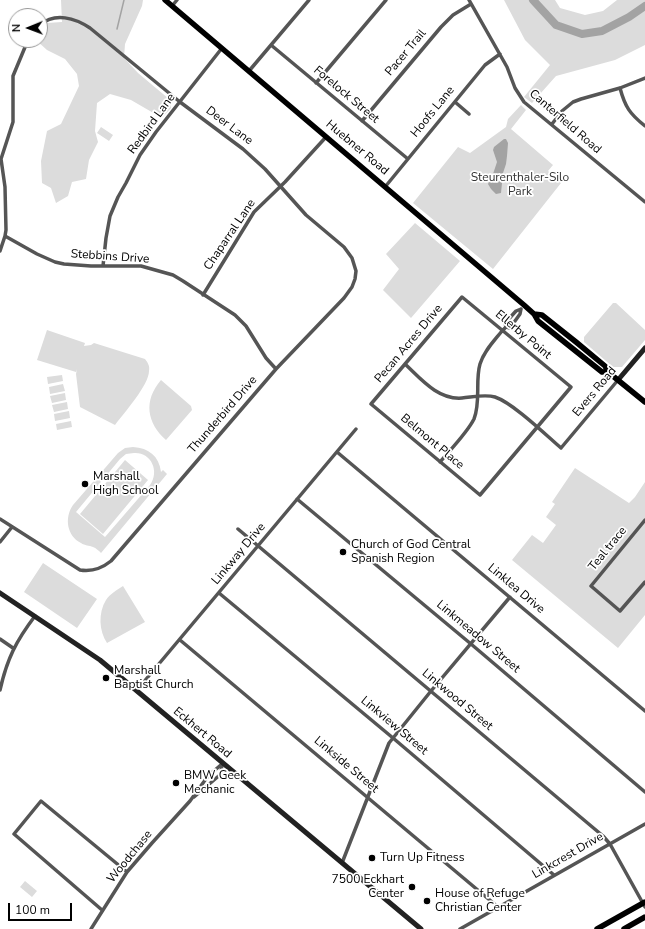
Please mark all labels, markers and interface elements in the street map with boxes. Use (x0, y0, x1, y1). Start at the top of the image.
north arrow (8, 8, 48, 48)
text: N (9, 24, 24, 32)
street label: Pacer Trail (382, 27, 430, 79)
street label: Forelock Street (310, 63, 382, 127)
street label: Hoofs Lane (408, 84, 458, 140)
street label: Canterfield Road (526, 87, 604, 157)
street label: Redbird Lane (125, 91, 179, 157)
street label: Deer Lane (203, 104, 255, 148)
street label: Huebner Road (323, 117, 391, 179)
park label: Steurenthaler-Silo Park (471, 171, 569, 199)
street label: Chaparral Lane (201, 197, 259, 273)
street label: Stebbins Drive (70, 247, 150, 267)
street label: Pecan Acres Drive (372, 302, 446, 386)
street label: Ellerby Point (492, 307, 554, 363)
street label: Evers Road (570, 364, 620, 420)
street label: Thunderbird Drive (185, 373, 261, 457)
street label: Belmont Place (397, 411, 467, 473)
place label: Marshall High School (93, 470, 158, 498)
marker: Marshall High School (80, 479, 90, 489)
street label: Linkway Drive (209, 520, 269, 588)
street label: Teal trace (586, 524, 630, 574)
place label: Church of God Central Spanish Region (351, 538, 471, 566)
marker: Church of God Central Spanish Region (338, 547, 348, 557)
street label: Linklea Drive (485, 561, 547, 617)
street label: Linkmeadow Street (433, 598, 523, 676)
place label: Marshall Baptist Church (114, 664, 194, 692)
street label: Linkwood Street (419, 666, 495, 734)
marker: Marshall Baptist Church (101, 673, 111, 683)
street label: Linkview Street (358, 694, 430, 758)
street label: Eckhert Road (170, 704, 234, 762)
street label: Linkside Street (311, 734, 381, 796)
place label: BMW Geek Mechanic (184, 769, 246, 797)
marker: BMW Geek Mechanic (171, 778, 181, 788)
street label: Woodchase (104, 828, 156, 886)
street label: Linkcrest Drive (530, 830, 606, 882)
place label: Turn Up Fitness (380, 851, 464, 865)
marker: Turn Up Fitness (367, 853, 377, 863)
place label: 7500 Eckhart Center (332, 873, 404, 901)
marker: 7500 Eckhart Center (407, 882, 417, 892)
place label: House of Refuge Christian Center (435, 887, 525, 915)
scale bar (10, 895, 74, 921)
marker: House of Refuge Christian Center (422, 896, 432, 906)
text: 100 m (15, 902, 50, 918)

